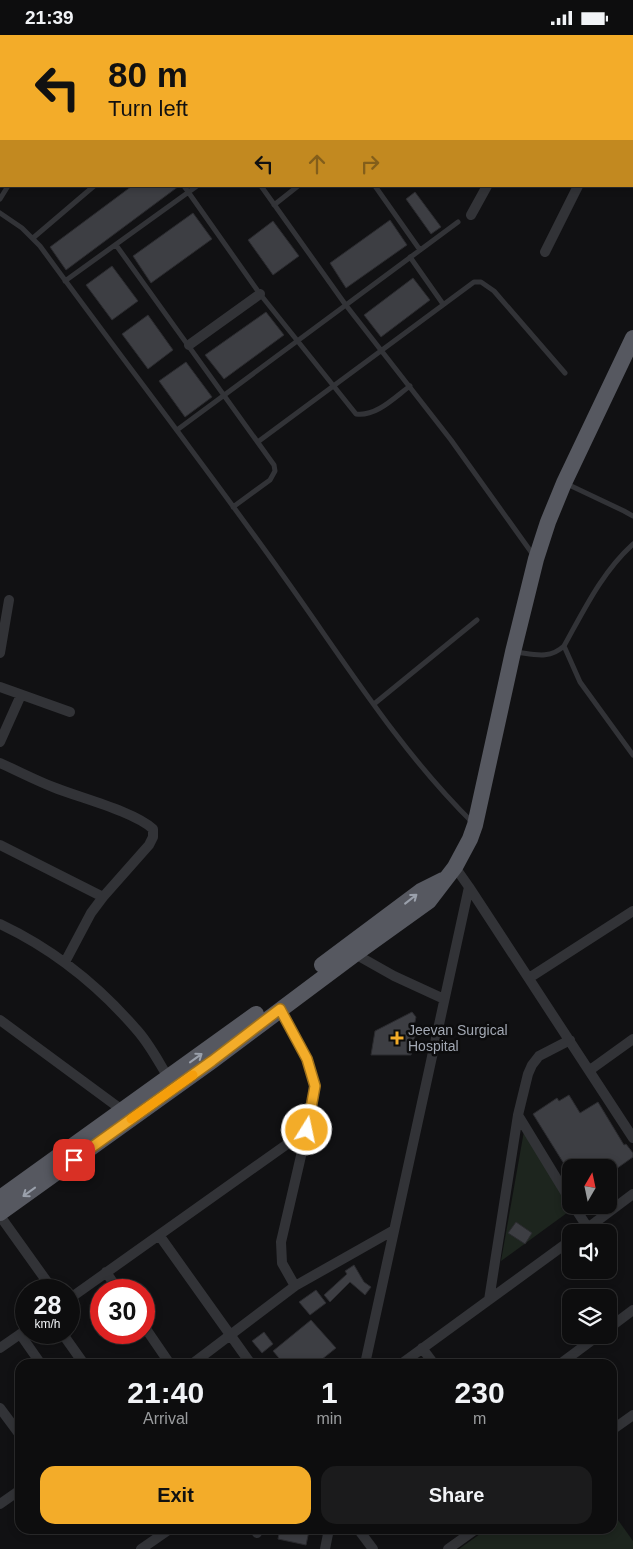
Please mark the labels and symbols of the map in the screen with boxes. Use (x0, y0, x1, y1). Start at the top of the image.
one-way arrow (404, 894, 418, 904)
place label: Jeevan Surgical Hospital (408, 1022, 508, 1054)
marker: Jeevan Surgical Hospital (390, 1031, 404, 1045)
one-way arrow (189, 1052, 202, 1063)
position arrow (280, 1103, 332, 1155)
pin (53, 1139, 95, 1181)
north arrow (562, 1159, 618, 1214)
one-way arrow (23, 1187, 37, 1197)
speed limit sign: 30 (90, 1279, 155, 1344)

